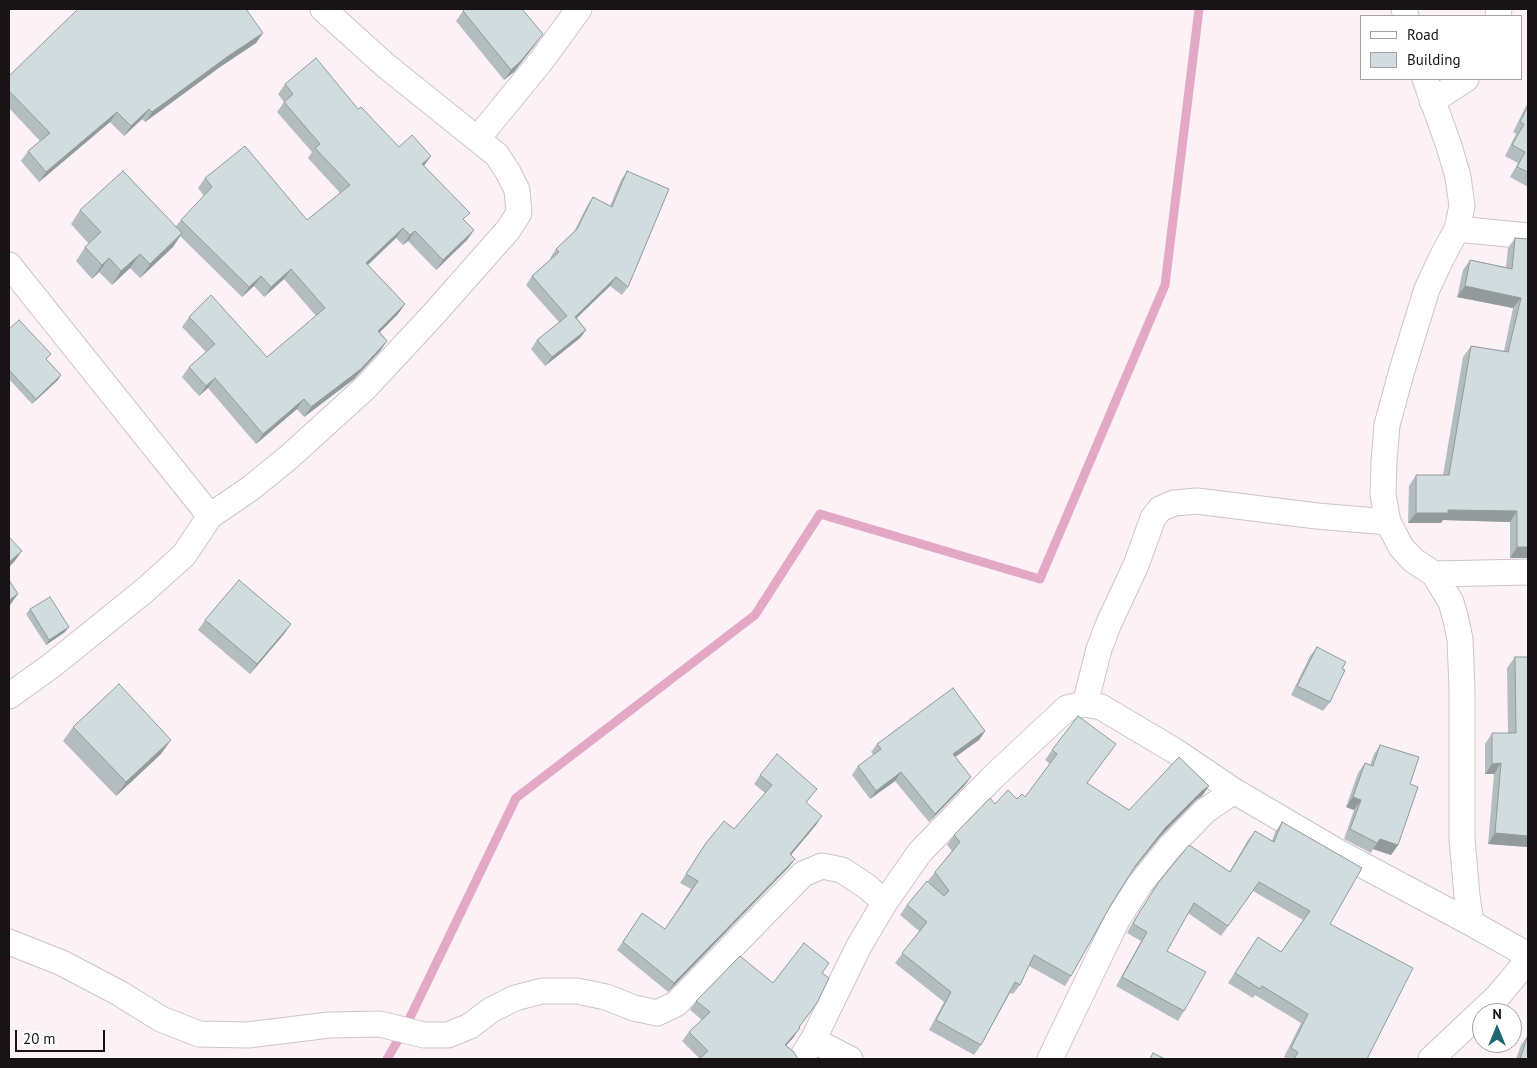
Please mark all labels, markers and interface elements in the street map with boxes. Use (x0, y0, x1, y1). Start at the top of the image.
legend (1360, 15, 1522, 80)
text: Road (1407, 25, 1439, 44)
text: Building (1407, 50, 1461, 69)
north arrow (1472, 1003, 1522, 1053)
text: N (1492, 1005, 1502, 1023)
scale bar (18, 1020, 108, 1052)
text: 20 m (23, 1029, 56, 1048)

